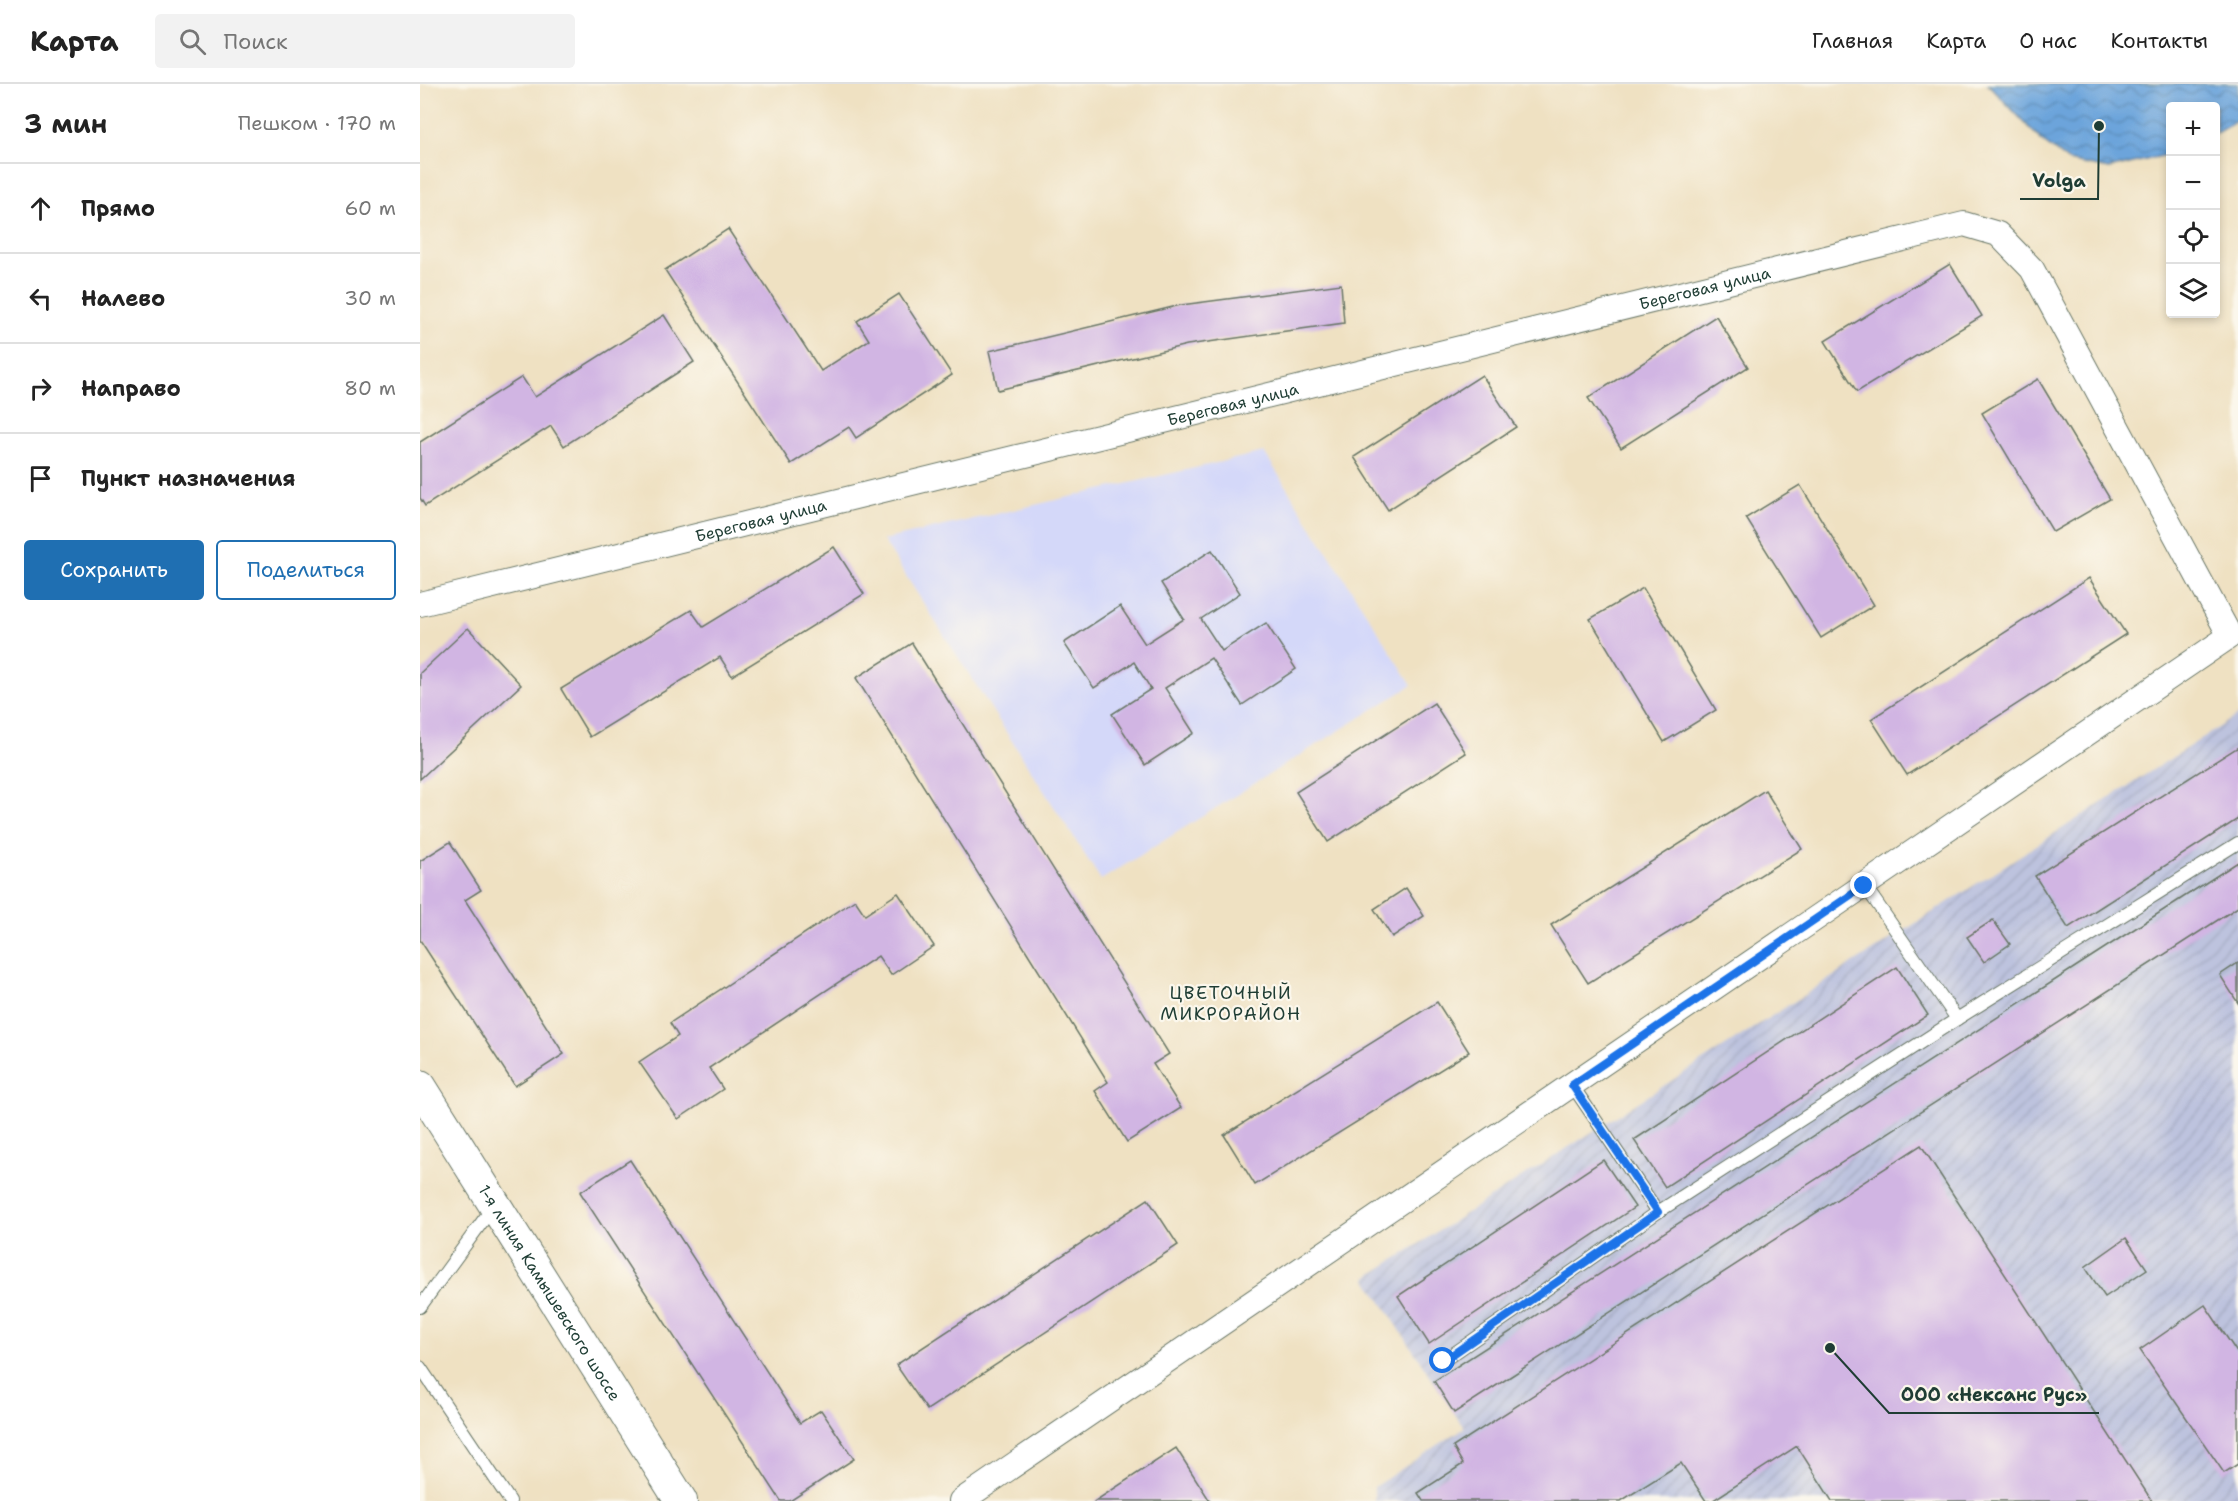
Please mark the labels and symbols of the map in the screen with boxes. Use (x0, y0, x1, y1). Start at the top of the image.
callout: Volga (2020, 163, 2098, 199)
text: Volga (2032, 169, 2086, 193)
street label: Береговая улица (1637, 262, 1772, 314)
street label: Береговая улица (1165, 378, 1301, 430)
street label: Береговая улица (693, 494, 829, 546)
route end (1850, 872, 1876, 898)
district label: ЦВЕТОЧНЫЙ МИКРОРАЙОН (1160, 981, 1302, 1026)
street label: 1-я линия Камышевского шоссе (474, 1181, 626, 1405)
route start (1429, 1347, 1455, 1373)
callout: ООО «Нексанс Рус» (1889, 1377, 2099, 1413)
text: ООО «Нексанс Рус» (1901, 1383, 2087, 1407)

